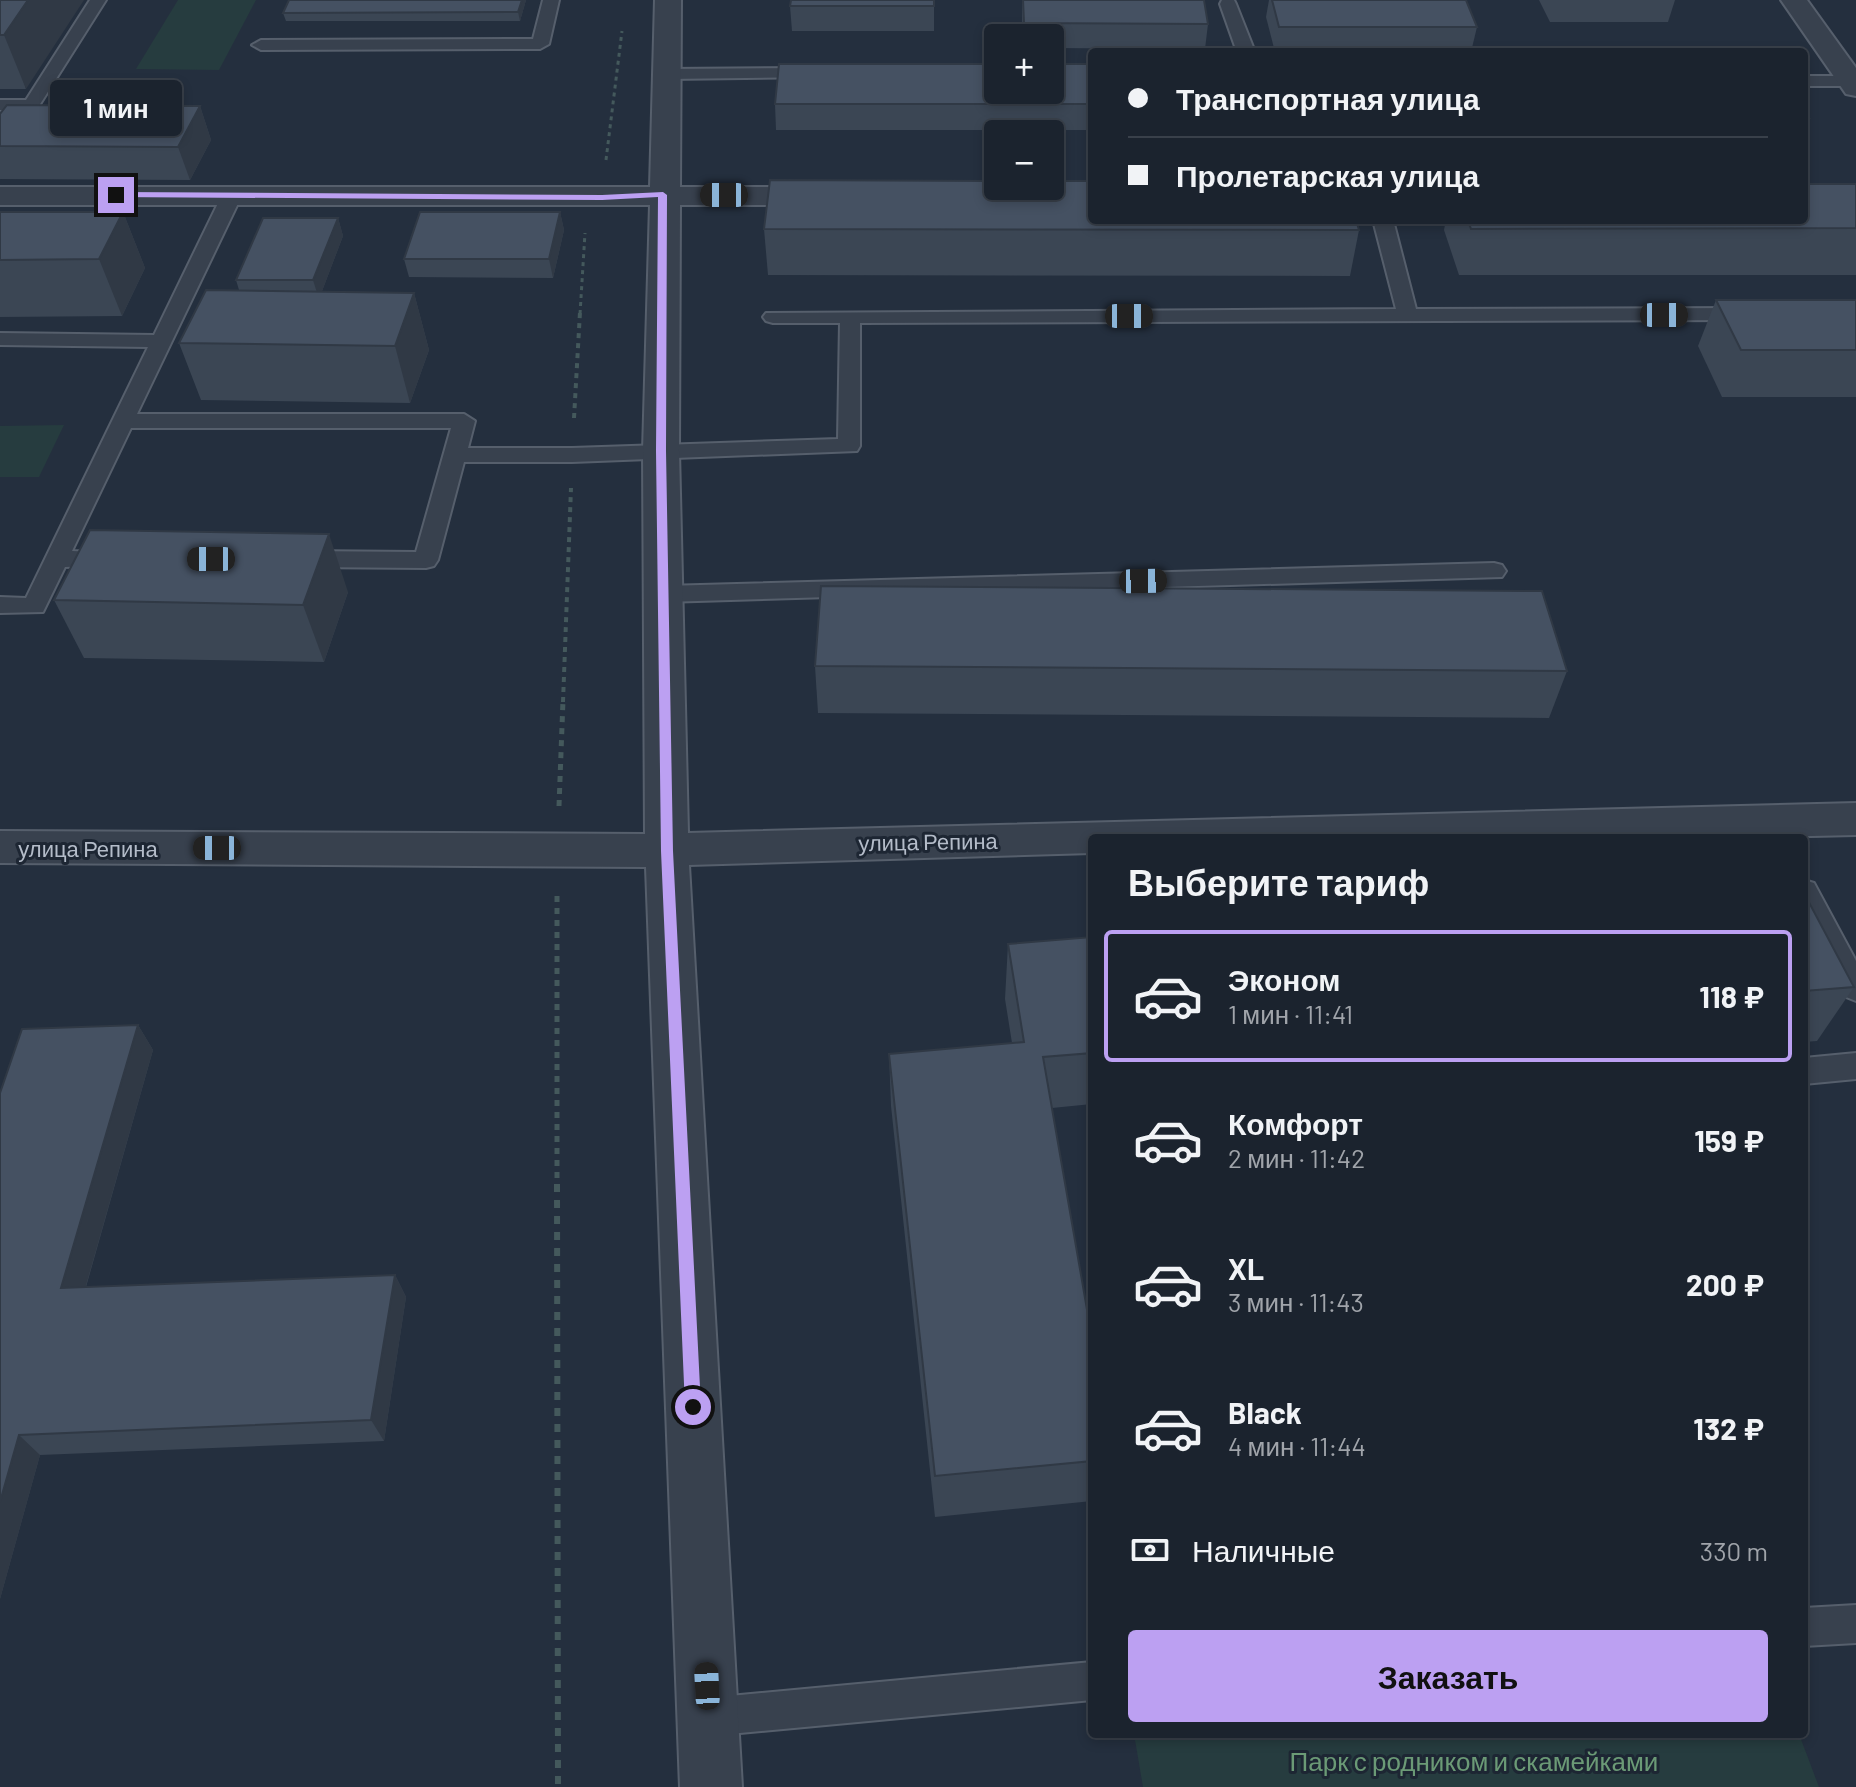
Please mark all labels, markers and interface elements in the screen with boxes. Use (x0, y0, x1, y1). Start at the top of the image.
map controls (984, 24, 1064, 200)
button: + (984, 24, 1064, 104)
callout: 1 мин (50, 79, 182, 135)
text: Транспортная улица (1176, 80, 1480, 116)
text: 1 мин (83, 92, 149, 123)
button: − (984, 120, 1064, 200)
text: Пролетарская улица (1176, 157, 1479, 193)
route end (98, 177, 134, 213)
car (700, 183, 748, 207)
car (1640, 303, 1688, 327)
car (1105, 304, 1153, 328)
car (187, 547, 235, 571)
car (1119, 569, 1167, 593)
street label: улица Репина (858, 827, 999, 856)
street label: улица Репина (18, 835, 158, 862)
car (193, 836, 241, 860)
text: Выберите тариф (1128, 860, 1429, 903)
icon: car (1132, 960, 1204, 1032)
text: Эконом (1228, 961, 1341, 997)
text: 118 ₽ (1699, 978, 1764, 1014)
text: 1 мин · 11:41 (1228, 998, 1353, 1029)
icon: car (1132, 1104, 1204, 1176)
text: Комфорт (1228, 1105, 1363, 1141)
text: 159 ₽ (1694, 1122, 1764, 1158)
text: 2 мин · 11:42 (1228, 1142, 1365, 1173)
icon: car (1132, 1248, 1204, 1320)
text: XL (1228, 1250, 1264, 1286)
text: 200 ₽ (1686, 1266, 1764, 1302)
text: 3 мин · 11:43 (1228, 1286, 1364, 1317)
route start (675, 1389, 711, 1425)
icon: car (1132, 1392, 1204, 1464)
text: Black (1228, 1394, 1302, 1430)
text: 132 ₽ (1693, 1410, 1764, 1446)
text: 4 мин · 11:44 (1228, 1430, 1366, 1461)
icon: cash (1128, 1528, 1172, 1572)
text: Наличные (1192, 1532, 1335, 1568)
text: 330 m (1700, 1535, 1768, 1566)
button: Заказать (1128, 1630, 1768, 1722)
car (694, 1661, 720, 1711)
park label: Парк с родником и скамейками (1290, 1745, 1658, 1776)

